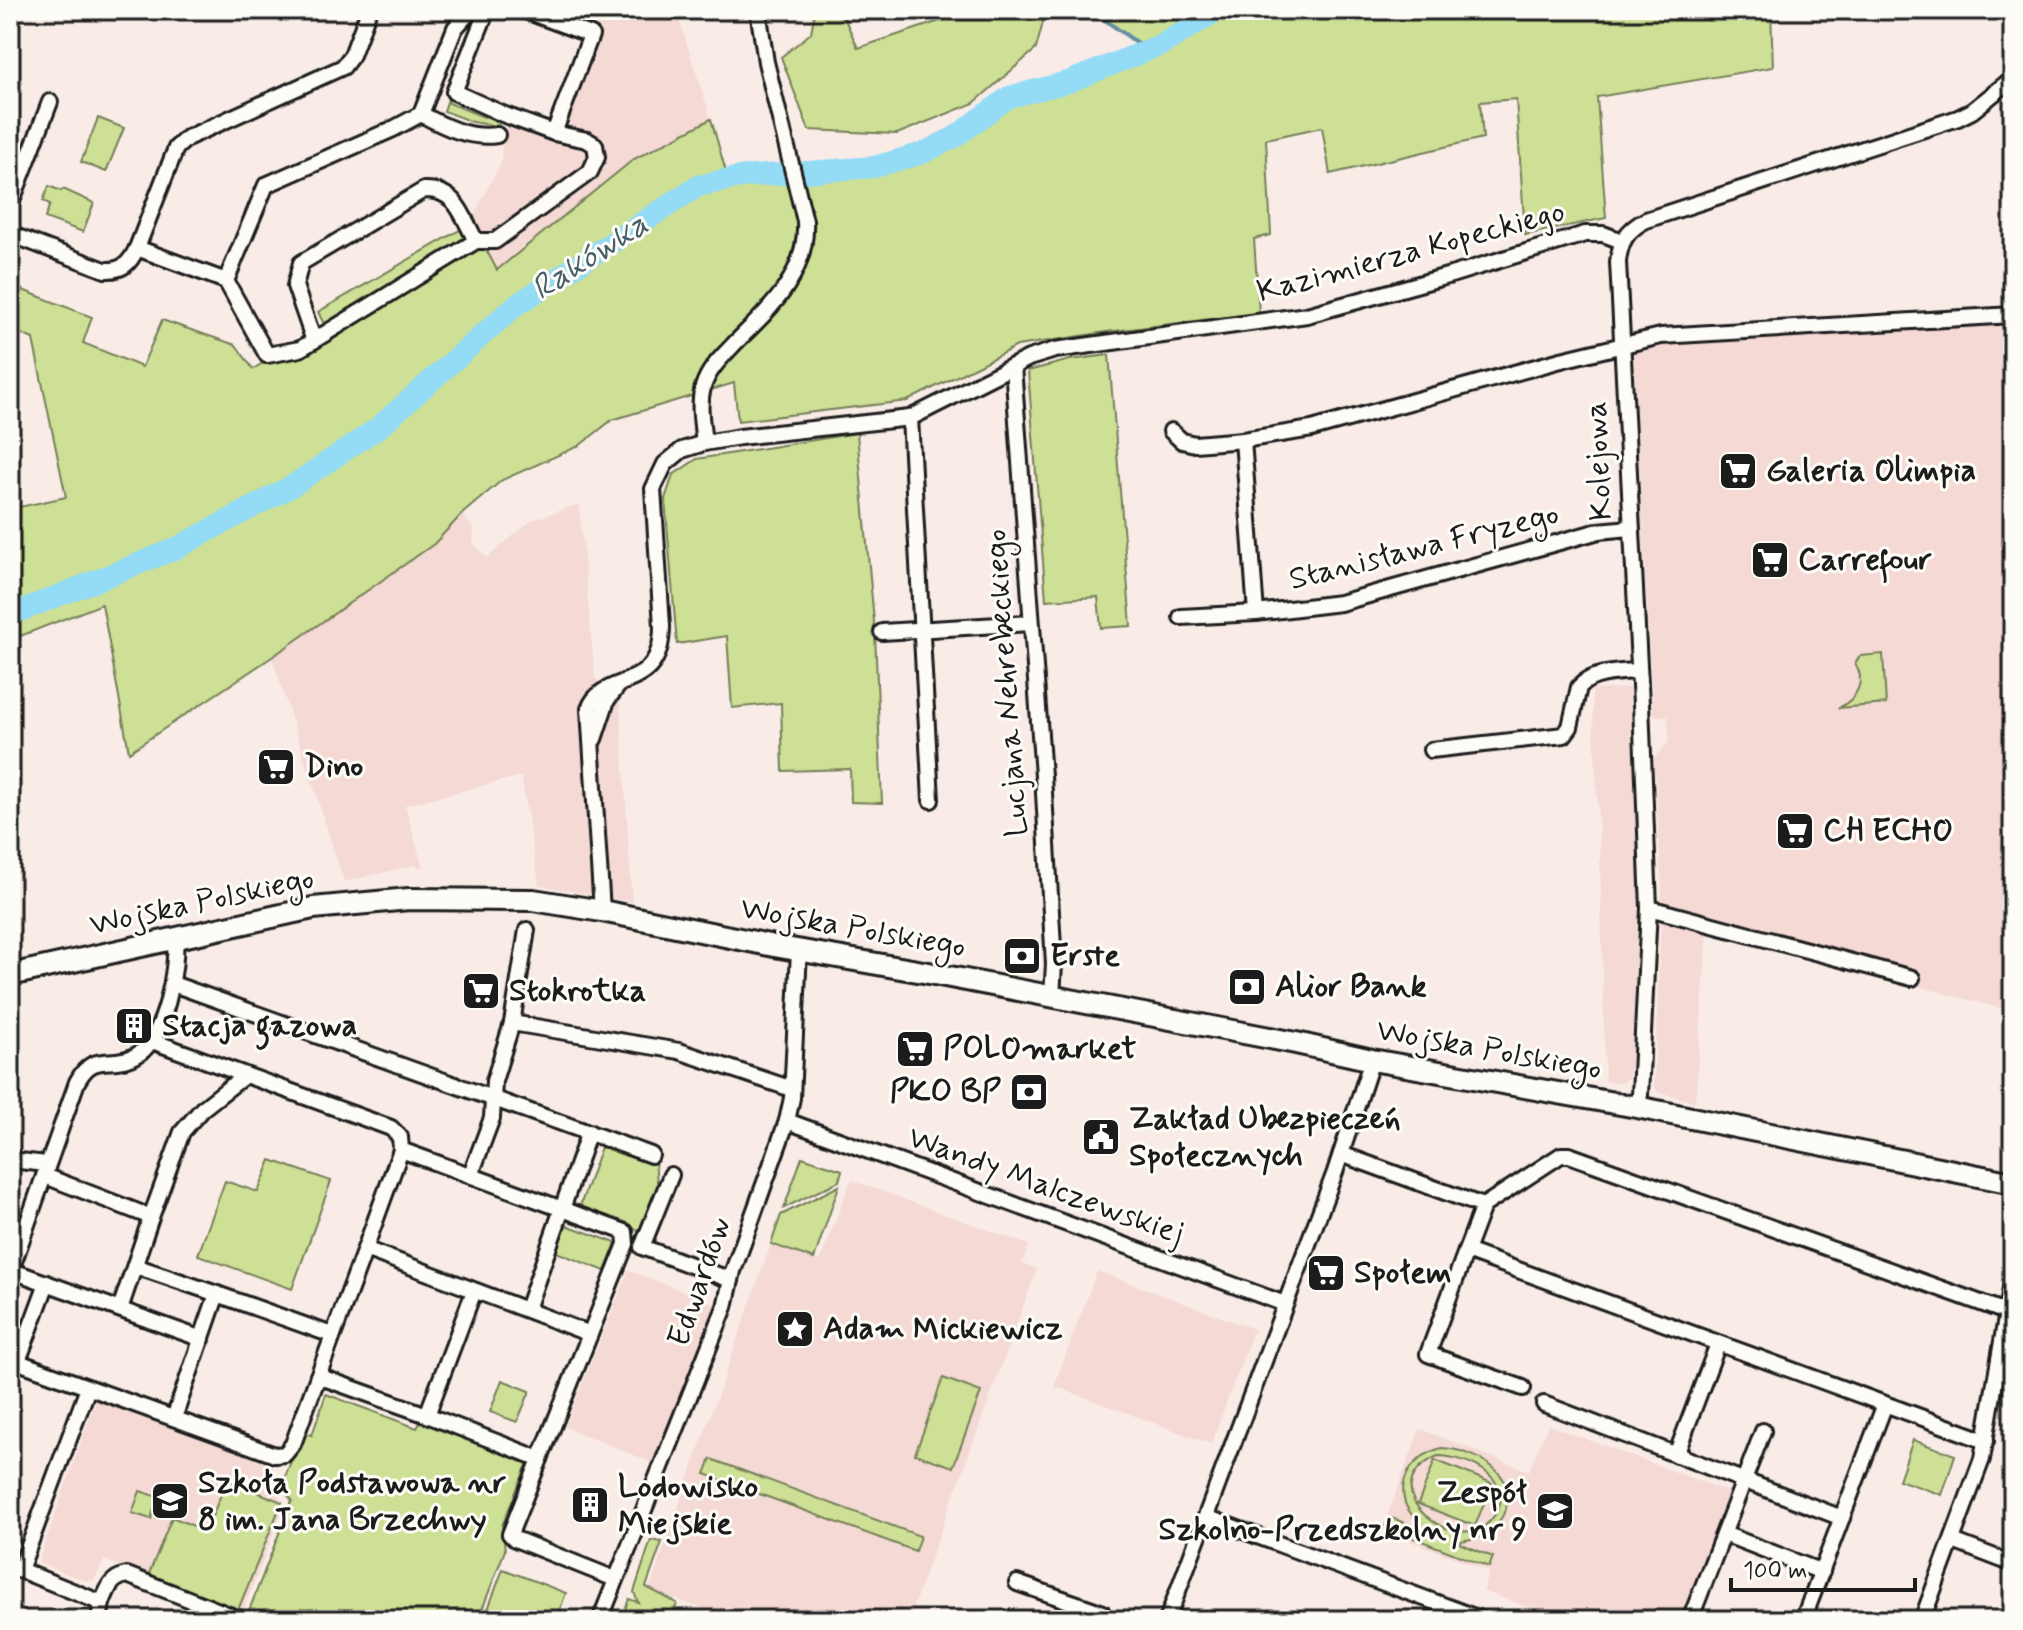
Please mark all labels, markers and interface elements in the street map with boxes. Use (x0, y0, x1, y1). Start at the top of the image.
street label: Kazimierza Kopeckiego (1253, 191, 1569, 313)
water label: Rakówka (523, 202, 657, 312)
street label: Kolejowa (1575, 400, 1623, 522)
supermarket icon: Galeria Olimpia (1717, 450, 1759, 492)
place label: Galeria Olimpia (1766, 450, 1976, 492)
street label: Stanisława Fryzego (1285, 493, 1564, 603)
street label: Lucjana Nehrebeckiego (975, 528, 1041, 838)
supermarket icon: Carrefour (1749, 539, 1791, 581)
place label: Carrefour (1798, 539, 1933, 584)
supermarket icon: Dino (255, 746, 297, 788)
place label: Dino (304, 746, 363, 788)
supermarket icon: CH ECHO (1774, 810, 1816, 852)
place label: CH ECHO (1823, 810, 1953, 852)
street label: Wojska Polskiego (86, 858, 318, 948)
street label: Wojska Polskiego (737, 888, 969, 970)
bank icon: Erste (1001, 935, 1043, 977)
place label: Erste (1050, 935, 1120, 977)
bank icon: Alior Bank (1226, 966, 1268, 1008)
place label: Alior Bank (1275, 966, 1427, 1008)
supermarket icon: Stokrotka (460, 970, 502, 1012)
place label: Stokrotka (509, 970, 646, 1012)
building icon: Stacja gazowa (113, 1005, 155, 1047)
place label: Stacja gazowa (162, 1005, 357, 1051)
street label: Wojska Polskiego (1373, 1010, 1605, 1092)
supermarket icon: POLOmarket (894, 1028, 936, 1070)
place label: POLOmarket (943, 1028, 1136, 1070)
place label: PKO BP (890, 1071, 1002, 1113)
bank icon: PKO BP (1008, 1071, 1050, 1113)
place label: Zakład Ubezpieczeń Społecznych (1129, 1098, 1401, 1177)
public building icon: Zakład Ubezpieczeń Społecznych (1080, 1116, 1122, 1158)
street label: Wandy Malczewskiej (902, 1117, 1190, 1255)
street label: Edwardów (658, 1212, 742, 1352)
supermarket icon: Społem (1305, 1252, 1347, 1294)
place label: Społem (1354, 1252, 1452, 1294)
place icon: Adam Mickiewicz (774, 1308, 816, 1350)
place label: Adam Mickiewicz (823, 1308, 1063, 1350)
place label: Szkoła Podstawowa nr 8 im. Jana Brzechwy (198, 1462, 507, 1541)
place label: Lodowisko Miejskie (618, 1466, 758, 1545)
place label: Zespół Szkolno-Przedszkolny nr 9 (1158, 1472, 1527, 1551)
school or university icon: Szkoła Podstawowa nr 8 im. Jana Brzechwy (149, 1480, 191, 1522)
building icon: Lodowisko Miejskie (569, 1484, 611, 1526)
school or university icon: Zespół Szkolno-Przedszkolny nr 9 (1534, 1490, 1576, 1532)
scale bar (1731, 1542, 1915, 1592)
text: 100 m (1743, 1556, 1807, 1587)

